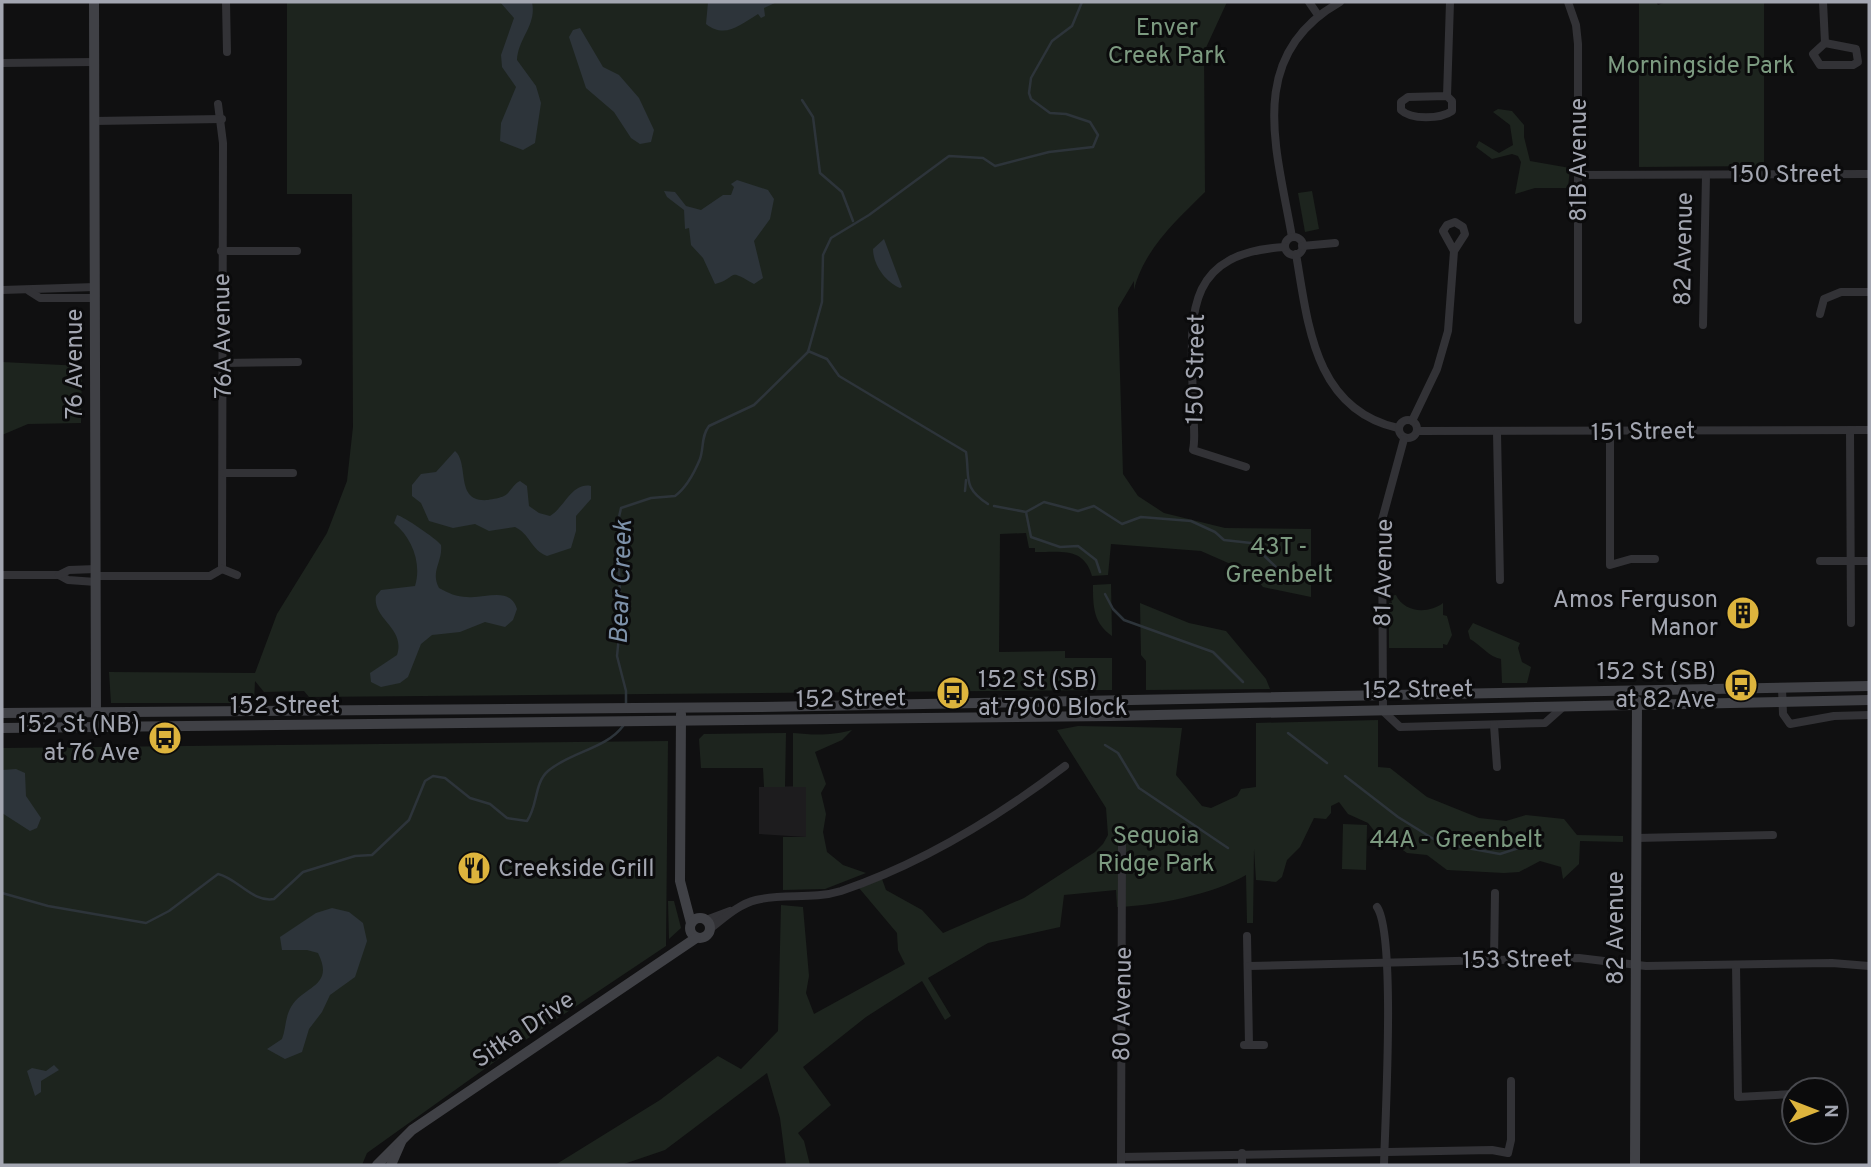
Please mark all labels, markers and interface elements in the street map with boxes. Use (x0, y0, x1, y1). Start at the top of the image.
park label: Enver Creek Park (1108, 14, 1226, 72)
park label: Morningside Park (1607, 52, 1795, 82)
street label: 81B Avenue (1565, 98, 1595, 222)
street label: 150 Street (1731, 161, 1841, 191)
street label: 82 Avenue (1669, 192, 1701, 306)
street label: 76A Avenue (208, 273, 240, 399)
street label: 76 Avenue (61, 309, 91, 419)
street label: 150 Street (1181, 313, 1213, 425)
street label: 151 Street (1591, 417, 1696, 449)
water label: Bear Creek (604, 518, 641, 645)
street label: 81 Avenue (1369, 519, 1401, 628)
park label: 43T - Greenbelt (1225, 533, 1333, 591)
place label: Amos Ferguson Manor (1553, 586, 1718, 644)
building icon: Amos Ferguson Manor (1724, 594, 1762, 632)
place label: 152 St (SB) at 82 Ave (1597, 658, 1716, 716)
place label: 152 St (SB) at 7900 Block (978, 666, 1128, 724)
bus stop icon: 152 St (SB) at 82 Ave (1722, 666, 1760, 704)
bus stop icon: 152 St (SB) at 7900 Block (934, 674, 972, 712)
street label: 152 Street (1363, 675, 1473, 707)
street label: 152 Street (796, 684, 906, 716)
street label: 152 Street (230, 692, 340, 722)
place label: 152 St (NB) at 76 Ave (18, 711, 140, 769)
bus stop icon: 152 St (NB) at 76 Ave (146, 719, 184, 757)
park label: Sequoia Ridge Park (1097, 822, 1215, 880)
park label: 44A - Greenbelt (1370, 826, 1542, 856)
restaurant icon: Creekside Grill (455, 849, 493, 887)
place label: Creekside Grill (498, 855, 655, 885)
street label: 82 Avenue (1602, 871, 1632, 985)
street label: 153 Street (1462, 945, 1572, 977)
street label: 80 Avenue (1108, 946, 1140, 1062)
street label: Sitka Drive (468, 986, 581, 1076)
north arrow (1780, 1076, 1850, 1146)
text: N (1818, 1104, 1842, 1118)

